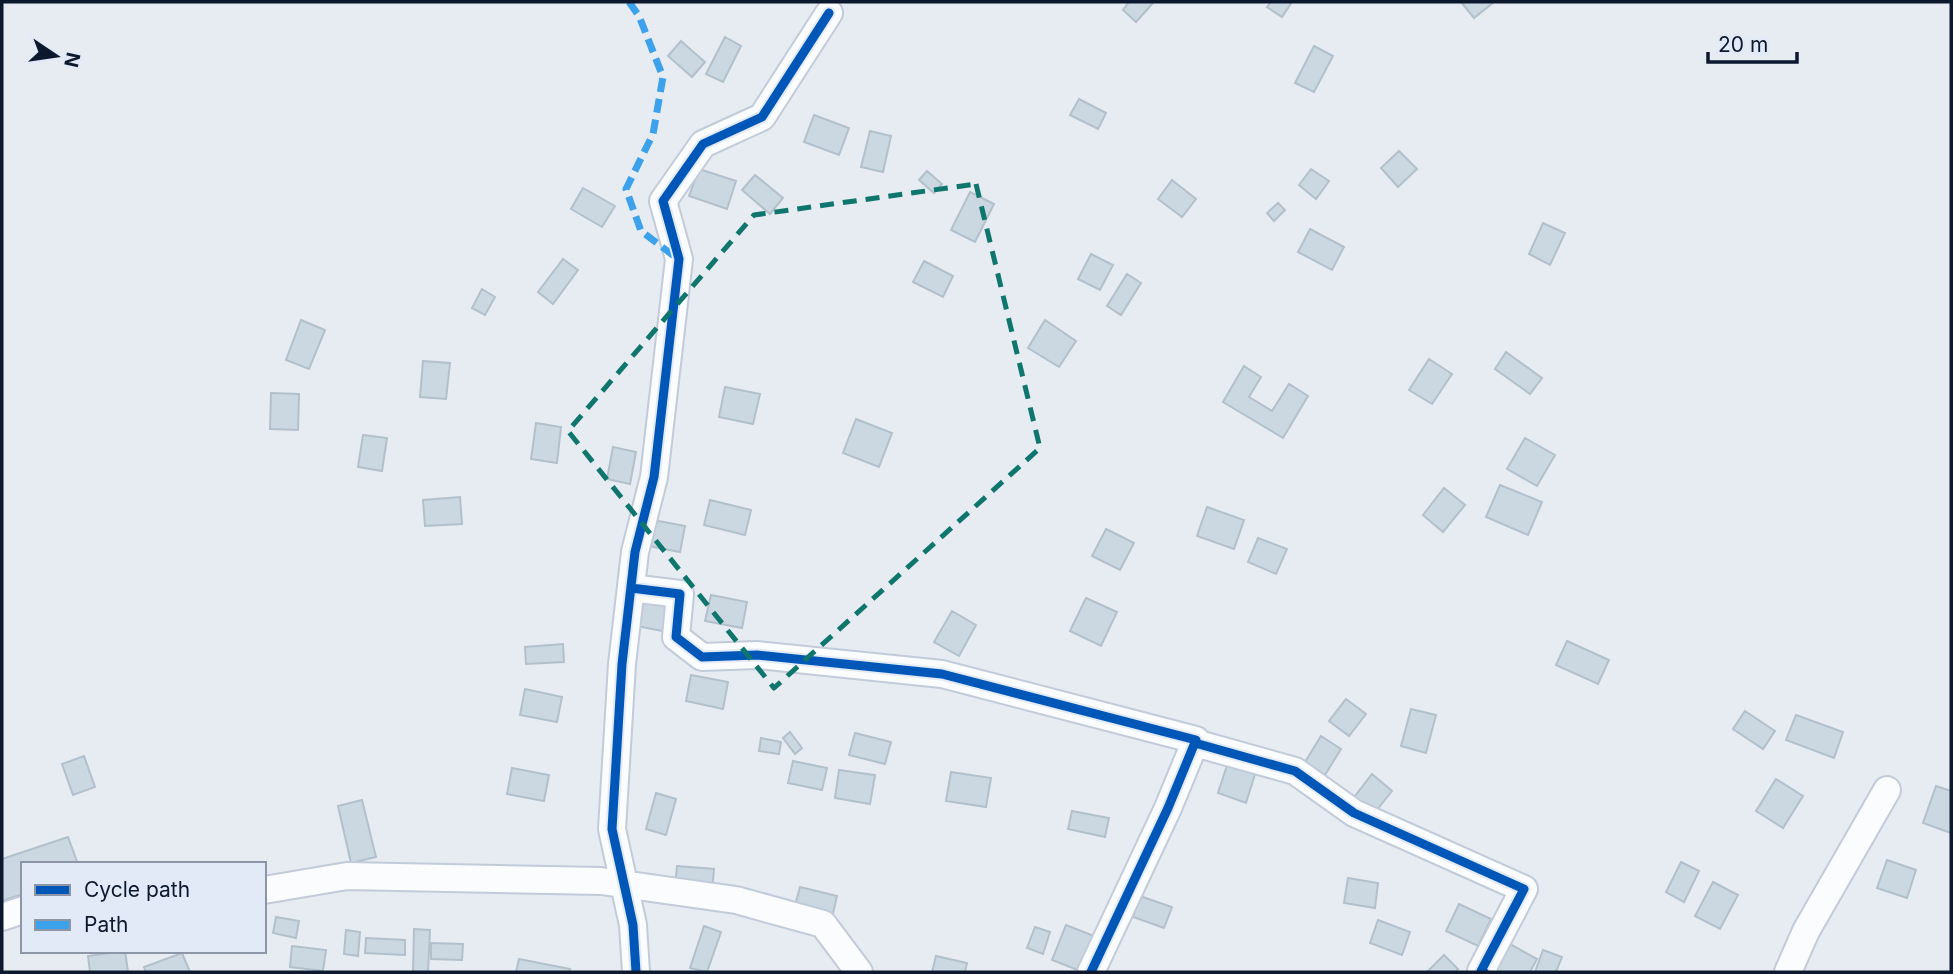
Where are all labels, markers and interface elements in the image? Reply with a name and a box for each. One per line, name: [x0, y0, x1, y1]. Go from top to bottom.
north arrow: [21, 21, 91, 91]
scale bar: [1708, 21, 1797, 65]
text: 20 m: [1718, 32, 1768, 57]
text: N: [59, 50, 85, 69]
legend: [21, 862, 266, 953]
text: Cycle path: [84, 877, 190, 902]
text: Path: [84, 912, 129, 937]

